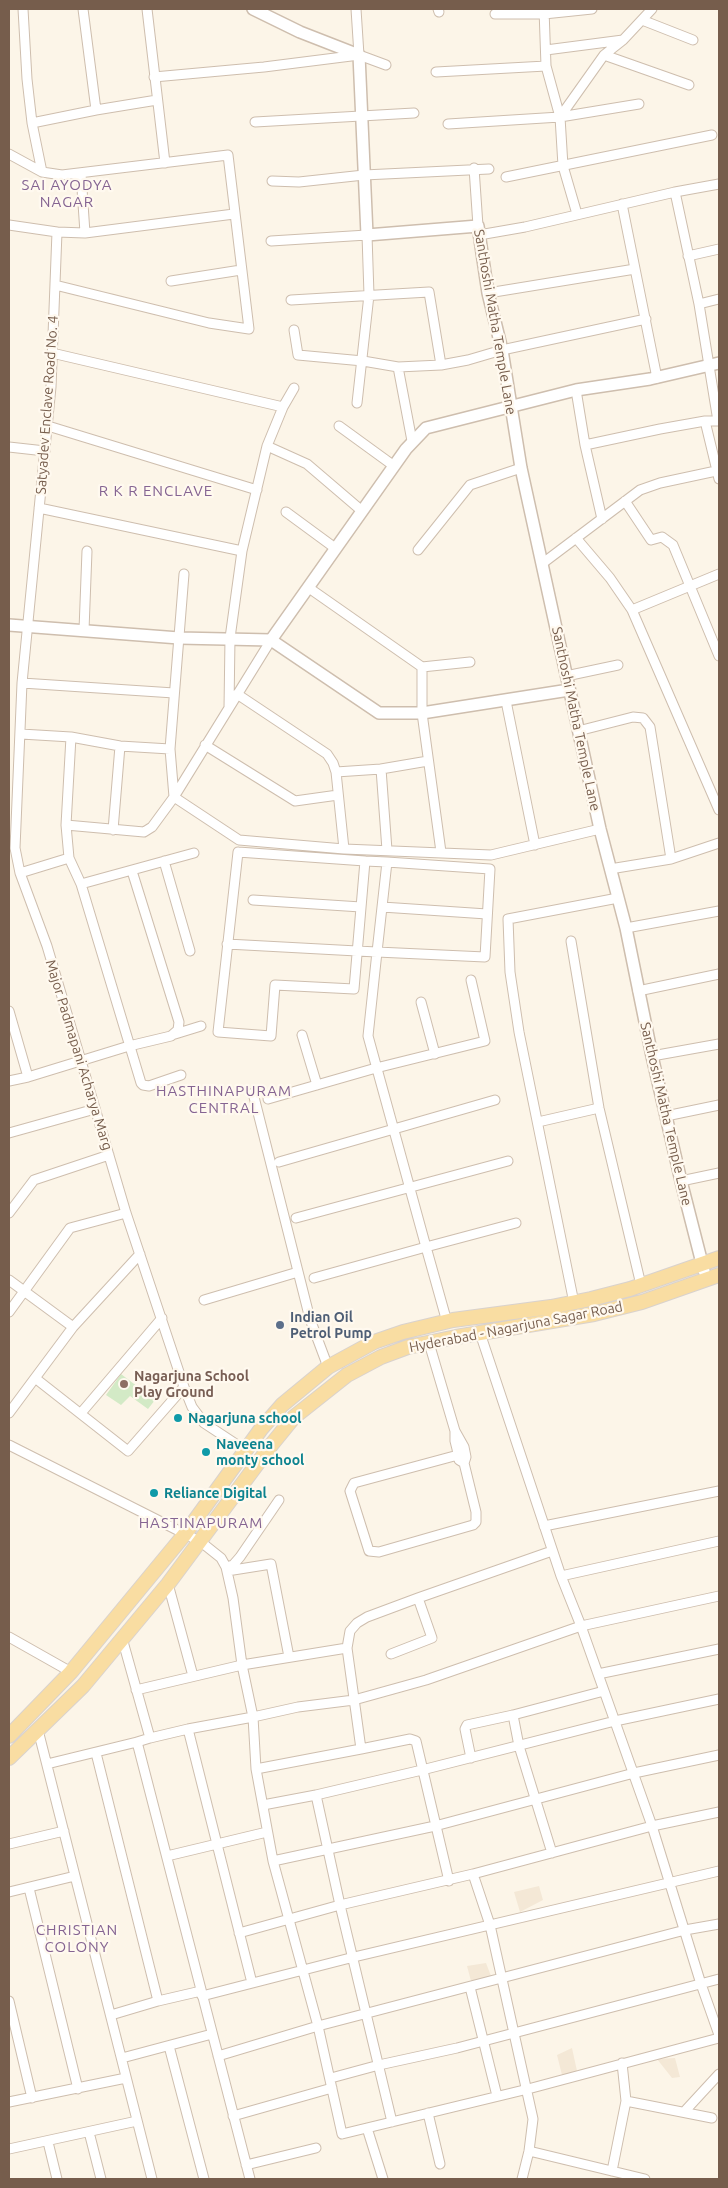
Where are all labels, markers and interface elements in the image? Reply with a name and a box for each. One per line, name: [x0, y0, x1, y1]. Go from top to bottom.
district label: SAI AYODYA NAGAR: [20, 176, 114, 211]
street label: Santhoshi Matha Temple Lane: [470, 228, 520, 416]
street label: Satyadev Enclave Road No. 4: [32, 315, 62, 495]
district label: R K R ENCLAVE: [97, 482, 215, 500]
street label: Santhoshi Matha Temple Lane: [548, 625, 604, 813]
street label: Major Padmapani Acharya Marg: [42, 958, 116, 1152]
street label: Santhoshi Matha Temple Lane: [637, 1021, 695, 1207]
district label: HASTHINAPURAM CENTRAL: [154, 1082, 294, 1117]
street label: Hyderabad - Nagarjuna Sagar Road: [408, 1298, 624, 1356]
place label: Indian Oil Petrol Pump: [290, 1309, 372, 1341]
marker: Indian Oil Petrol Pump: [274, 1319, 286, 1331]
place label: Nagarjuna School Play Ground: [134, 1368, 249, 1400]
marker: Nagarjuna School Play Ground: [118, 1378, 130, 1390]
place label: Nagarjuna school: [188, 1410, 302, 1426]
marker: Nagarjuna school: [172, 1412, 184, 1424]
place label: Naveena monty school: [216, 1436, 304, 1468]
marker: Naveena monty school: [200, 1446, 212, 1458]
place label: Reliance Digital: [164, 1485, 267, 1501]
marker: Reliance Digital: [148, 1487, 160, 1499]
district label: HASTINAPURAM: [137, 1514, 265, 1532]
district label: CHRISTIAN COLONY: [35, 1921, 119, 1956]

